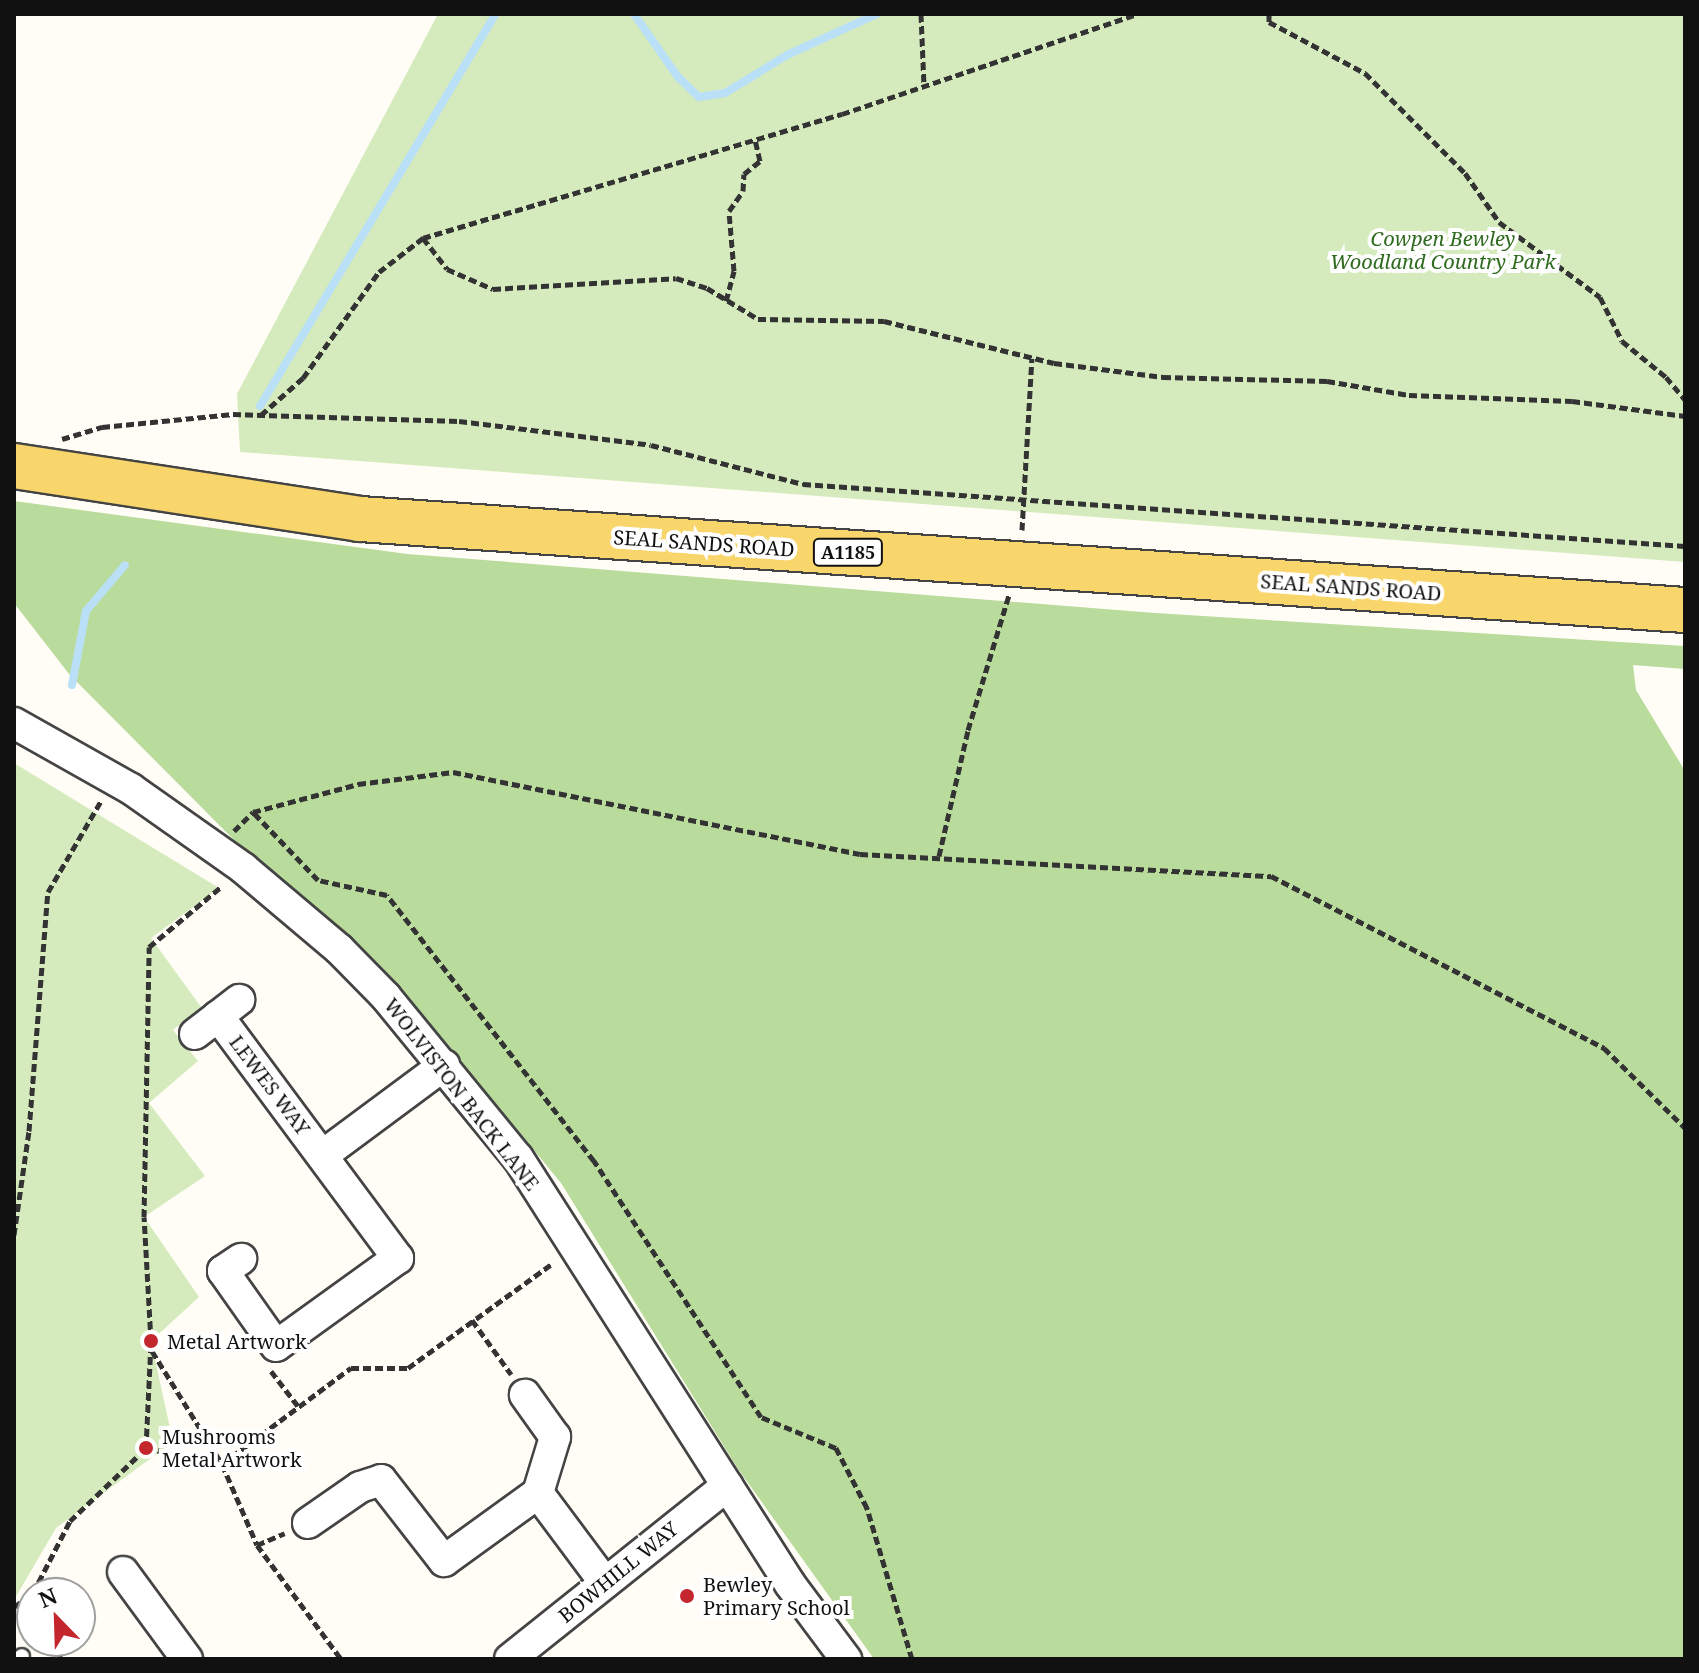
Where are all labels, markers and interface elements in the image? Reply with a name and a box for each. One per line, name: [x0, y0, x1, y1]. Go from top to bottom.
park label: Cowpen Bewley Woodland Country Park: [1330, 226, 1556, 273]
street label: SEAL SANDS ROAD: [613, 525, 795, 561]
road number: A1185: [812, 538, 884, 566]
street label: SEAL SANDS ROAD: [1260, 569, 1442, 605]
street label: WOLVISTON BACK LANE: [379, 993, 545, 1195]
street label: LEWES WAY: [225, 1030, 315, 1140]
place label: Metal Artwork: [167, 1329, 307, 1353]
marker: Metal Artwork: [142, 1332, 160, 1350]
place label: Mushrooms Metal Artwork: [162, 1424, 302, 1471]
marker: Mushrooms Metal Artwork: [137, 1439, 155, 1457]
street label: BOWHILL WAY: [554, 1517, 682, 1627]
place label: Bewley Primary School: [703, 1572, 850, 1619]
north arrow: [16, 1577, 96, 1657]
text: N: [34, 1580, 61, 1614]
marker: Bewley Primary School: [678, 1587, 696, 1605]

